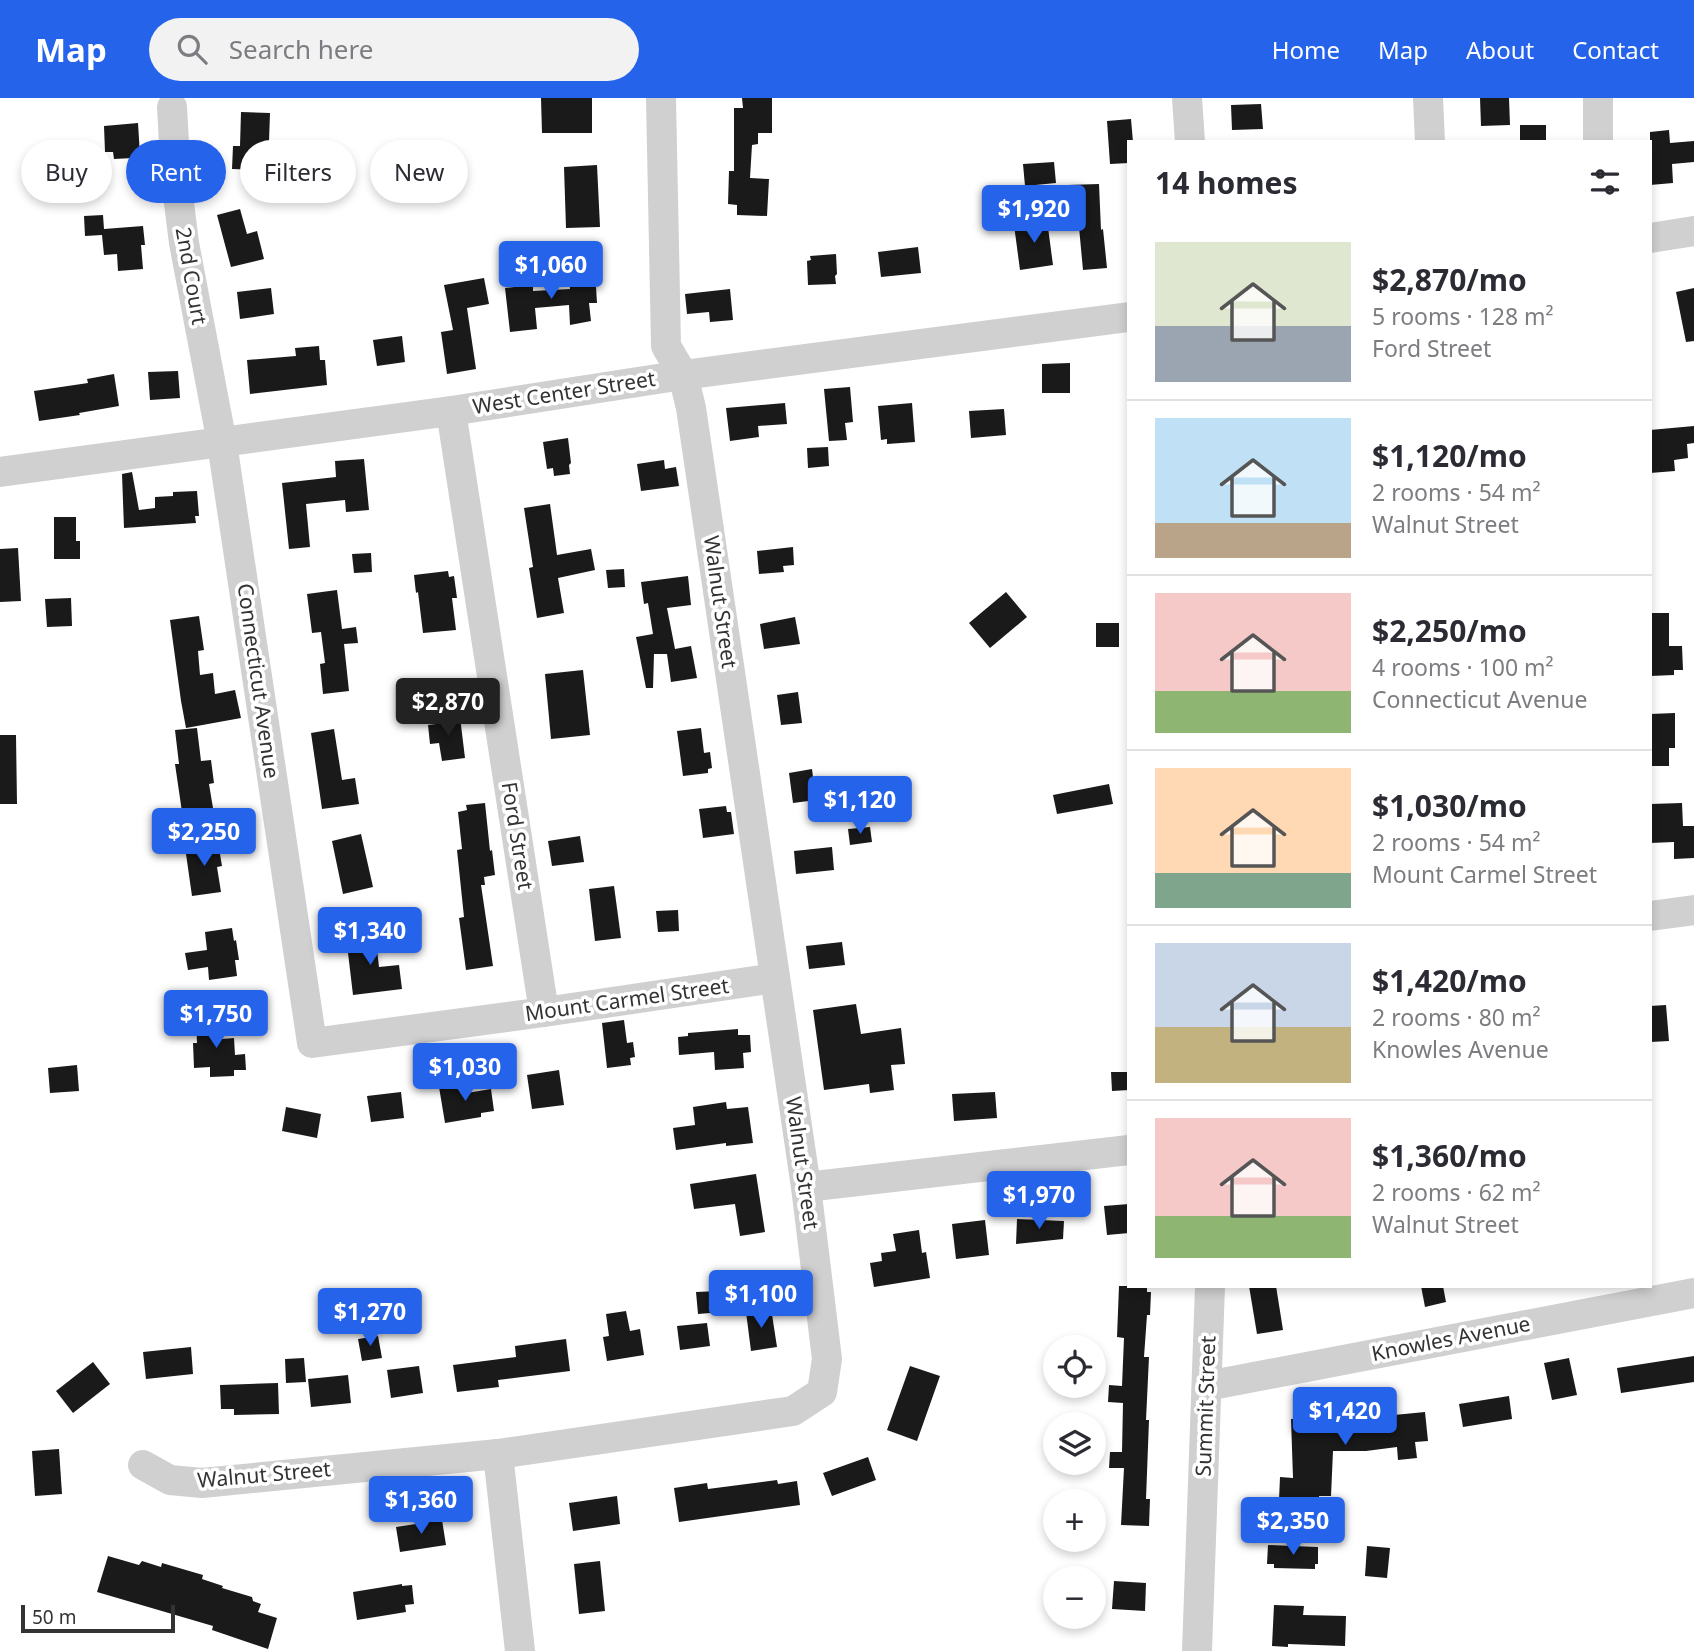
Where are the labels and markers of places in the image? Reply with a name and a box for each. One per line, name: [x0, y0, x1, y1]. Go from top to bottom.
pin: $1,920: [977, 186, 1091, 245]
pin: $1,060: [494, 242, 608, 301]
pin: $2,870: [391, 678, 505, 738]
pin: $1,120: [803, 776, 917, 836]
pin: $2,250: [147, 808, 261, 868]
pin: $1,340: [313, 908, 427, 967]
pin: $1,750: [159, 990, 273, 1050]
pin: $1,030: [408, 1044, 522, 1103]
pin: $1,970: [982, 1172, 1096, 1231]
pin: $1,100: [704, 1270, 818, 1330]
pin: $1,270: [313, 1288, 427, 1348]
pin: $1,420: [1288, 1388, 1402, 1447]
pin: $1,360: [364, 1476, 478, 1536]
pin: $2,350: [1236, 1498, 1350, 1557]

